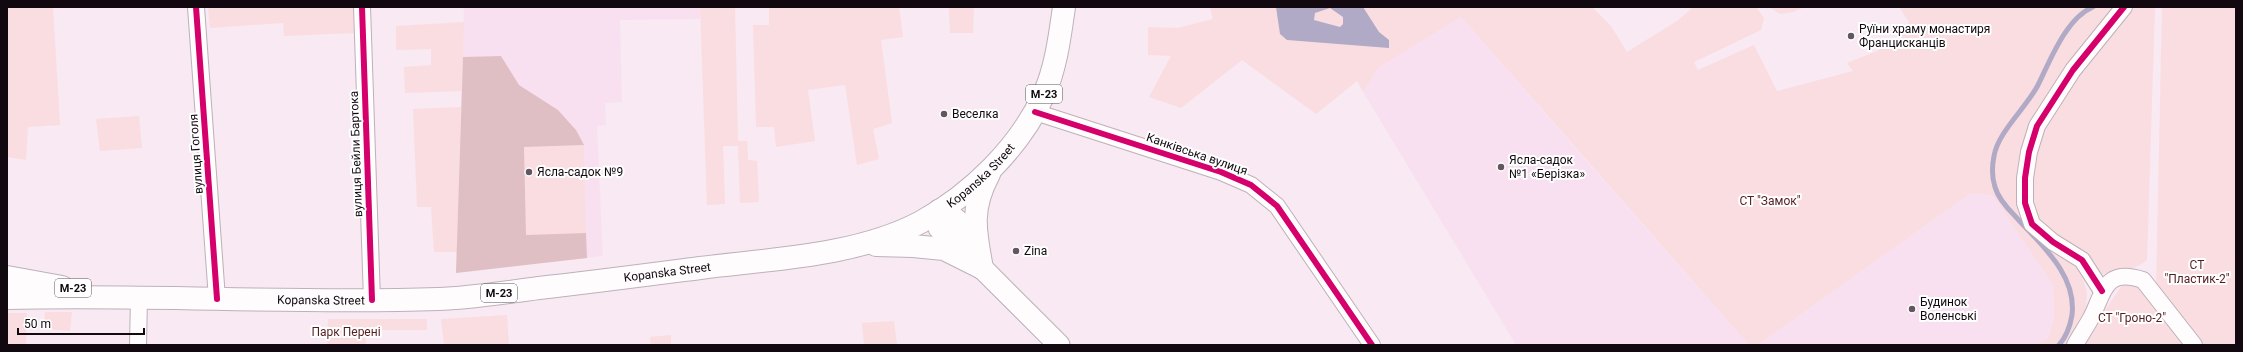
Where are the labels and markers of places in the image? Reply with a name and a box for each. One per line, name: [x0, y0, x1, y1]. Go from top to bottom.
place label: Руїни храму монастиря Францисканців: [1859, 22, 1990, 50]
marker: Руїни храму монастиря Францисканців: [1846, 31, 1856, 41]
place label: Веселка: [952, 107, 998, 121]
marker: Веселка: [939, 109, 949, 119]
place label: Ясла-садок №1 «Берізка»: [1509, 153, 1585, 181]
marker: Ясла-садок №1 «Берізка»: [1496, 162, 1506, 172]
place label: Ясла-садок №9: [537, 165, 623, 179]
marker: Ясла-садок №9: [524, 167, 534, 177]
place label: Zina: [1024, 244, 1047, 258]
marker: Zina: [1011, 246, 1021, 256]
place label: Будинок Воленські: [1920, 295, 1977, 323]
marker: Будинок Воленські: [1907, 304, 1917, 314]

